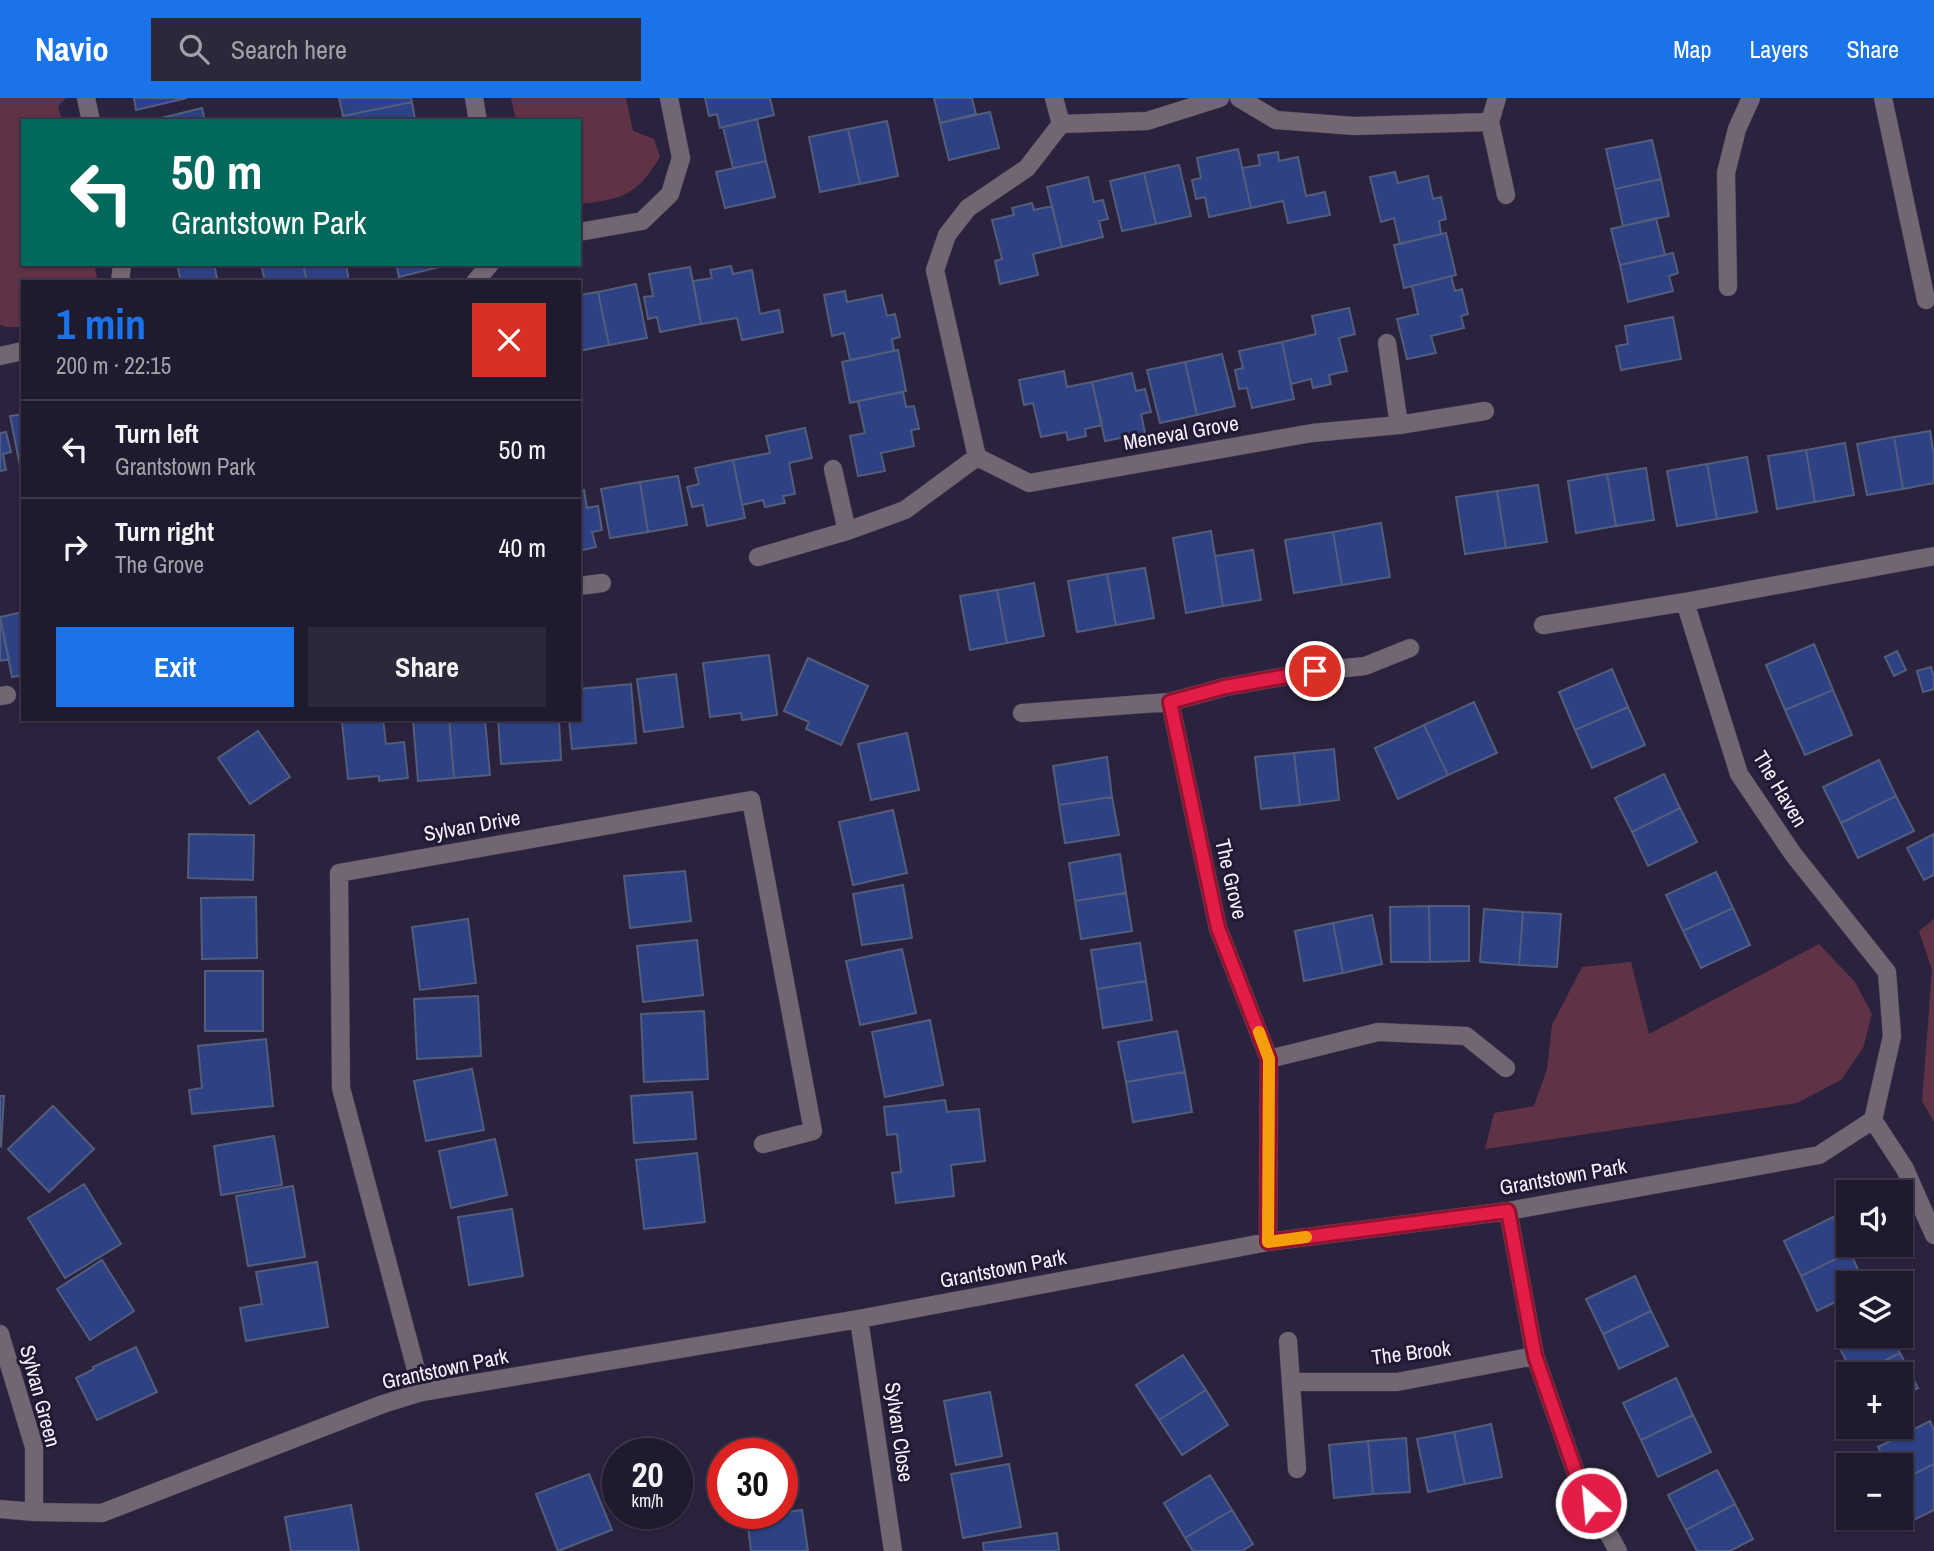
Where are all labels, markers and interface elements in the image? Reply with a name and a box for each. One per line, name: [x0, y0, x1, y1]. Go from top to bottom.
search box: [151, 18, 641, 81]
text: Navio: [35, 27, 109, 71]
icon: search: [175, 30, 213, 68]
text: Search here: [231, 32, 347, 67]
text: Map: [1673, 33, 1711, 65]
text: Layers: [1749, 33, 1808, 65]
text: Share: [1846, 33, 1899, 65]
text: 50 m: [171, 138, 263, 204]
icon: left: [56, 147, 147, 238]
text: Grantstown Park: [171, 201, 366, 244]
text: 1 min: [56, 296, 146, 352]
button: close: [472, 303, 546, 377]
text: 200 m · 22:15: [56, 350, 171, 381]
street label: Meneval Grove: [1121, 408, 1241, 457]
text: Turn left: [115, 416, 199, 451]
icon: left: [56, 430, 94, 468]
text: 50 m: [499, 432, 546, 467]
text: Grantstown Park: [115, 451, 255, 482]
text: Turn right: [115, 514, 214, 549]
icon: right: [56, 528, 94, 566]
text: 40 m: [499, 530, 546, 565]
text: The Grove: [115, 549, 204, 580]
button: Exit: [56, 627, 294, 707]
button: Share: [308, 627, 546, 707]
pin: [1285, 641, 1345, 701]
icon: arrive: [1296, 652, 1334, 690]
street label: The Haven: [1746, 745, 1815, 832]
street label: Sylvan Drive: [421, 803, 522, 848]
street label: The Grove: [1208, 836, 1255, 922]
street label: Grantstown Park: [1497, 1151, 1629, 1202]
map controls: [1836, 1180, 1913, 1530]
button: sound: [1836, 1180, 1913, 1257]
street label: Grantstown Park: [937, 1242, 1069, 1295]
button: layers: [1836, 1271, 1913, 1348]
street label: The Brook: [1370, 1333, 1453, 1372]
street label: Grantstown Park: [379, 1341, 511, 1396]
street label: Sylvan Green: [13, 1342, 68, 1450]
button: +: [1836, 1362, 1913, 1439]
street label: Sylvan Close: [878, 1380, 921, 1484]
speed limit sign: 30: [707, 1438, 798, 1529]
text: 20: [632, 1451, 663, 1498]
button: −: [1836, 1453, 1913, 1530]
position arrow: [1554, 1466, 1628, 1540]
text: km/h: [632, 1488, 664, 1513]

